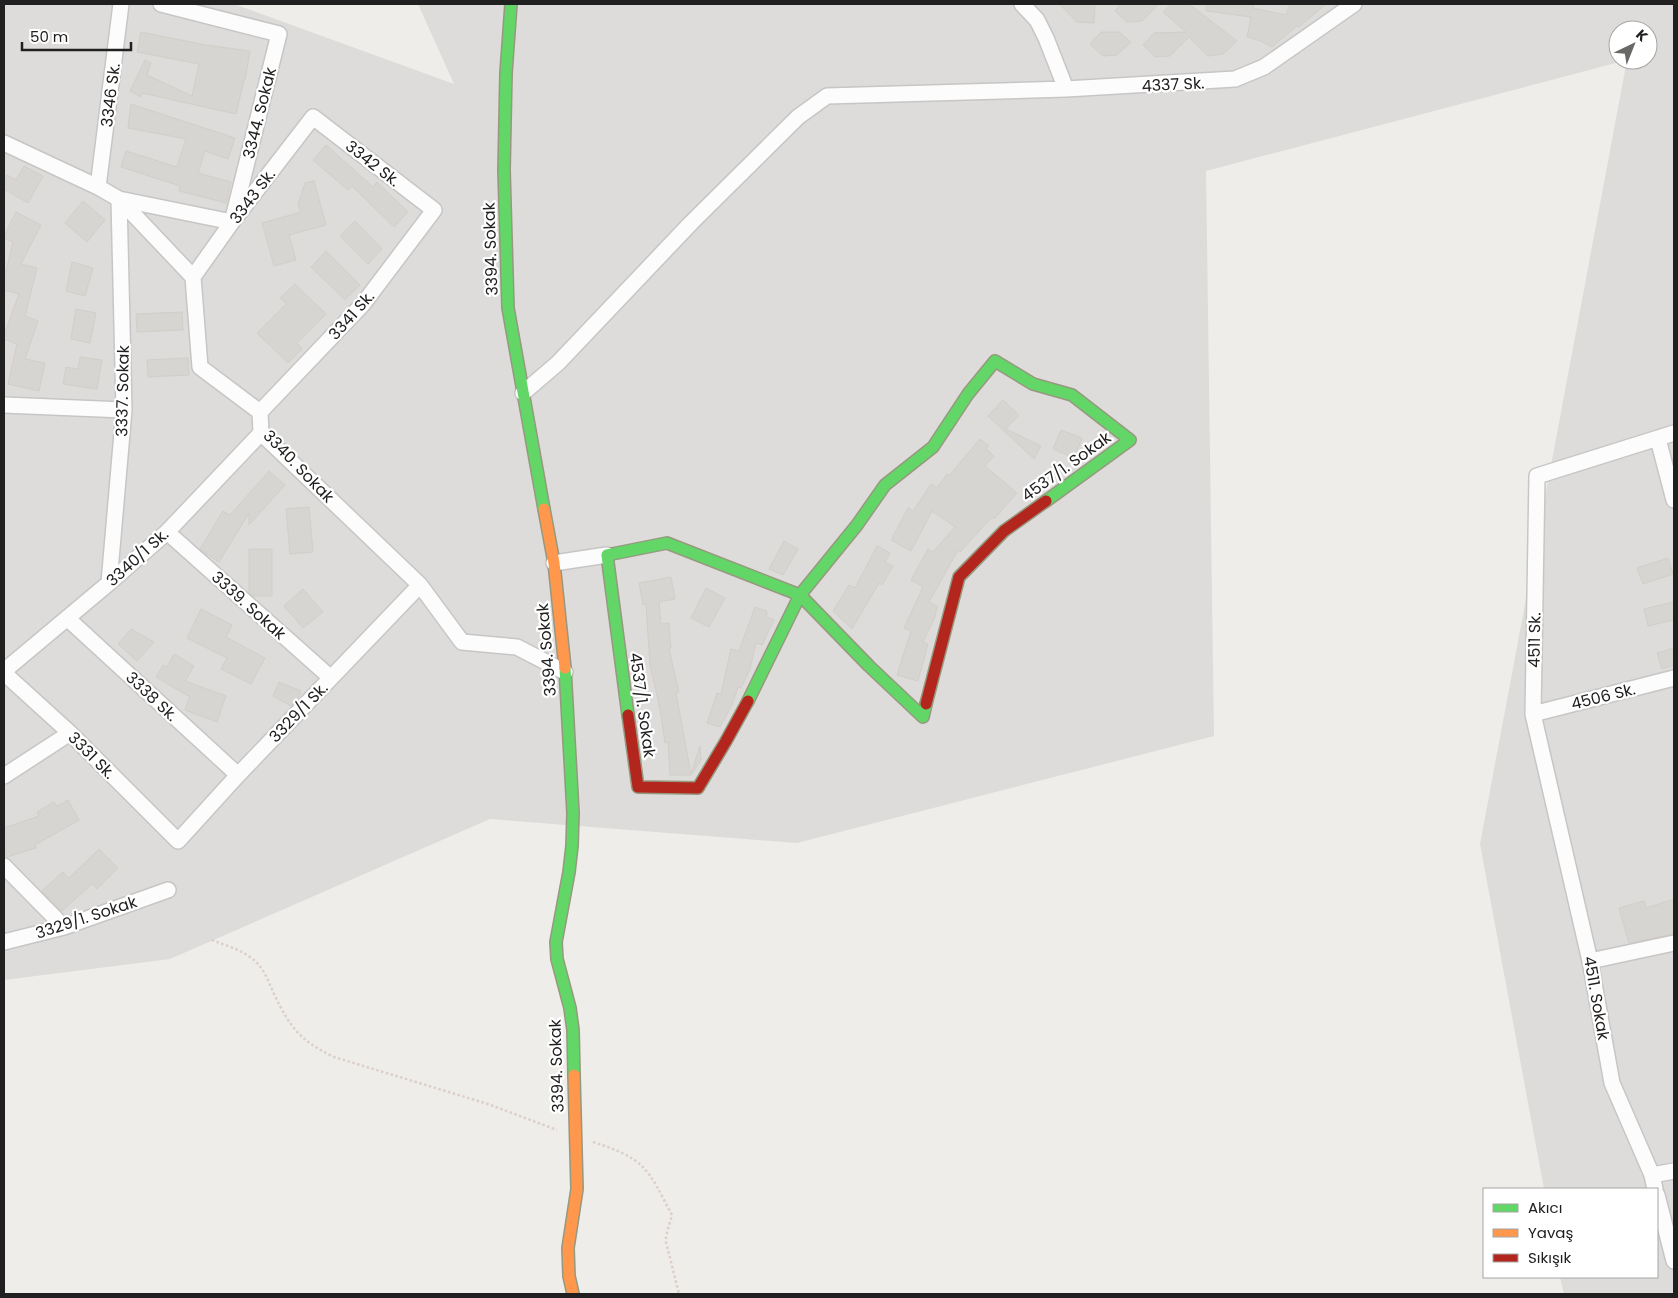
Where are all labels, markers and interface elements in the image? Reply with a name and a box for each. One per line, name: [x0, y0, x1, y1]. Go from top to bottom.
scale bar: [22, 20, 131, 52]
north arrow: [1608, 20, 1658, 70]
text: K: [1631, 25, 1652, 46]
text: 50 m: [30, 26, 68, 47]
street label: 3346 Sk.: [95, 62, 126, 128]
street label: 3344. Sokak: [237, 64, 282, 161]
street label: 4337 Sk.: [1141, 71, 1205, 98]
street label: 3342 Sk.: [341, 135, 405, 192]
street label: 3343 Sk.: [224, 164, 281, 229]
street label: 3394. Sokak: [477, 201, 504, 296]
street label: 3341 Sk.: [323, 286, 380, 345]
street label: 3337. Sokak: [110, 344, 135, 437]
street label: 3340. Sokak: [258, 425, 340, 509]
street label: 4537/1. Sokak: [1017, 426, 1116, 507]
street label: 3340/1 Sk.: [101, 523, 174, 592]
street label: 3339. Sokak: [206, 566, 291, 646]
street label: 3394. Sokak: [531, 602, 562, 698]
street label: 4511 Sk.: [1523, 612, 1546, 668]
street label: 4537/1. Sokak: [624, 651, 661, 760]
street label: 3338 Sk.: [121, 666, 183, 726]
street label: 3329/1 Sk.: [264, 677, 333, 748]
street label: 4506 Sk.: [1569, 677, 1638, 716]
street label: 3331 Sk.: [63, 726, 121, 784]
street label: 3329/1. Sokak: [32, 890, 141, 945]
street label: 4511. Sokak: [1578, 954, 1615, 1043]
street label: 3394. Sokak: [543, 1018, 570, 1113]
legend: [1483, 1188, 1658, 1278]
text: Akıcı: [1528, 1197, 1562, 1218]
text: Yavaş: [1528, 1222, 1573, 1243]
text: Sıkışık: [1528, 1247, 1571, 1268]

